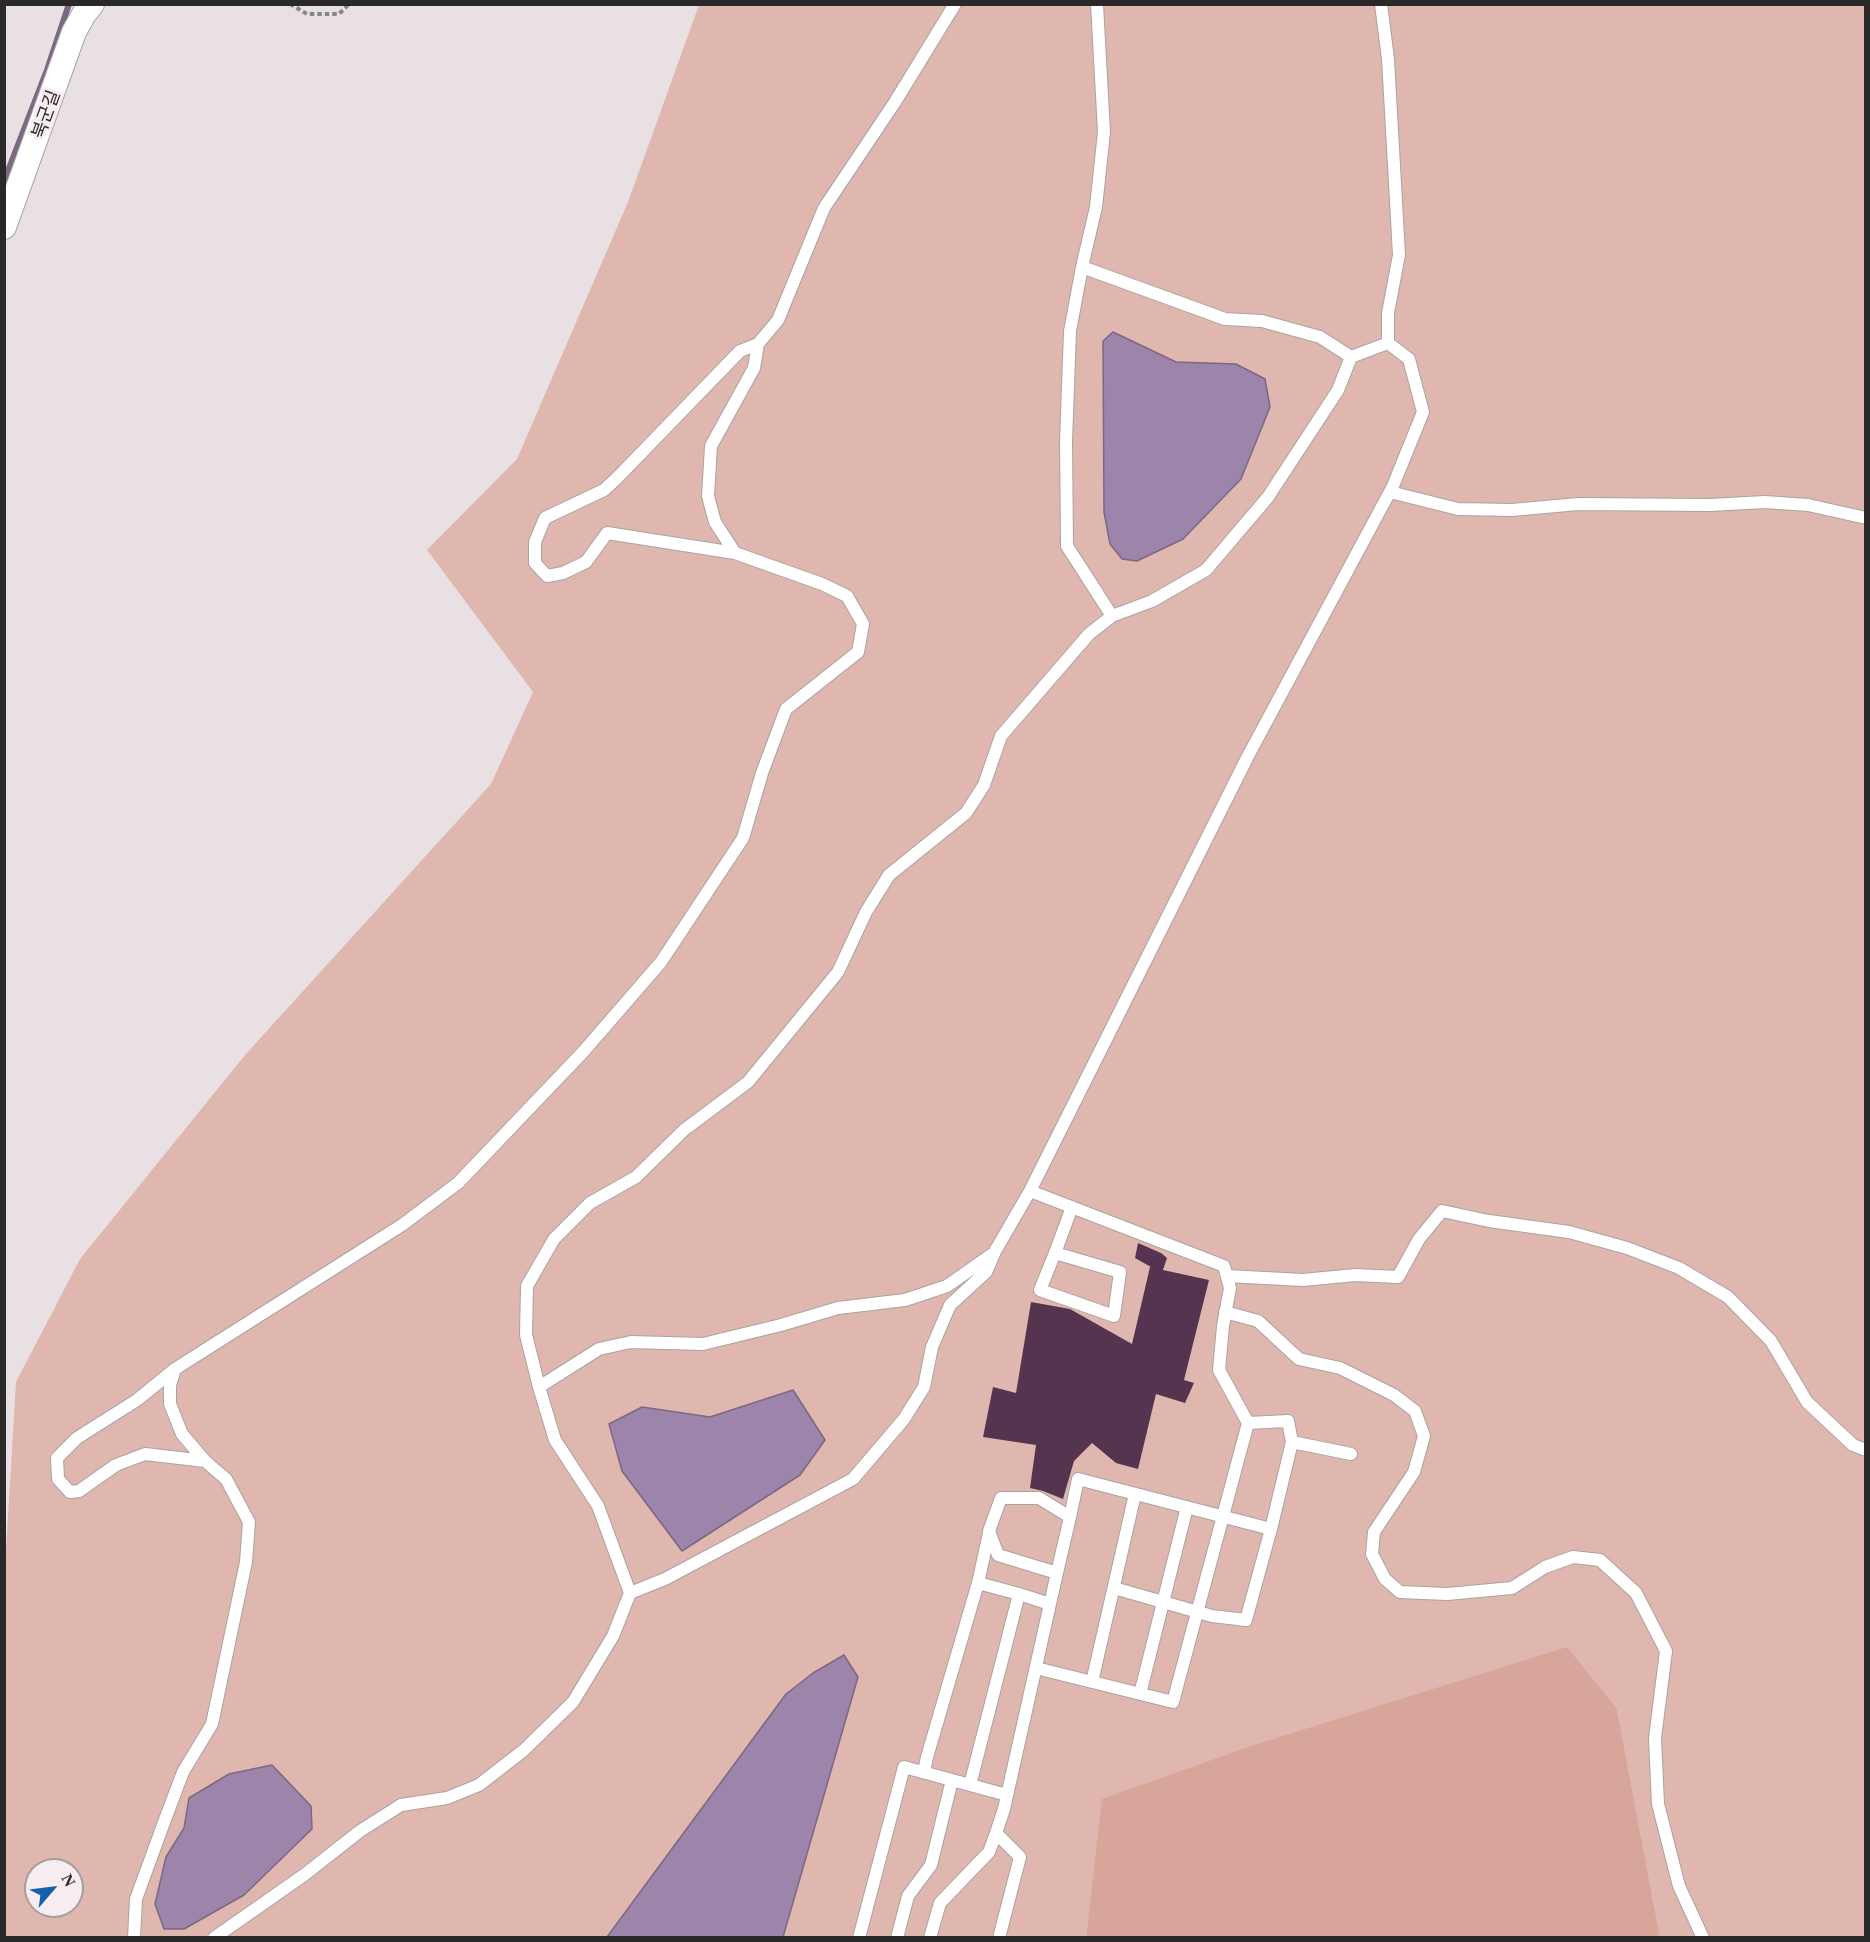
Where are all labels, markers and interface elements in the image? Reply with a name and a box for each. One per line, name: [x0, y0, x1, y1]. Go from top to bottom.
street label: 북군길: [26, 87, 64, 141]
north arrow: [24, 1858, 84, 1918]
text: N: [58, 1871, 79, 1889]

